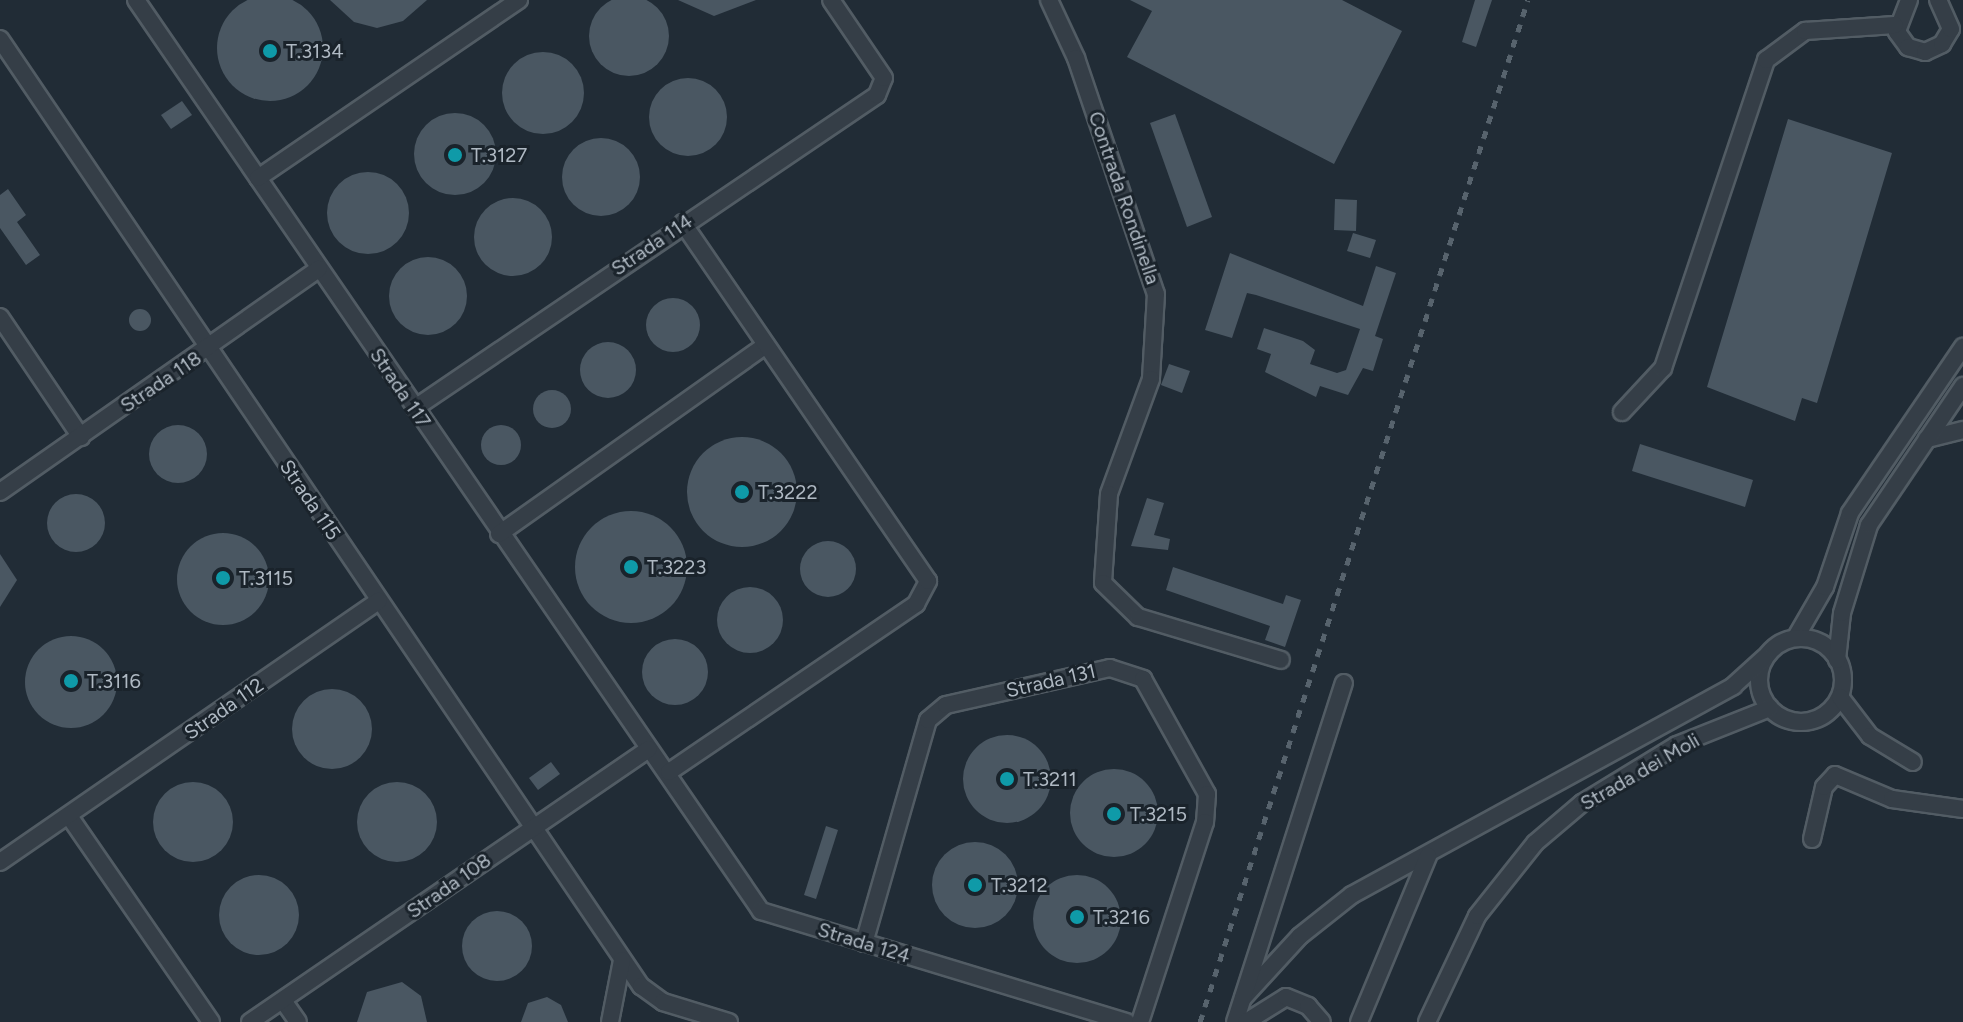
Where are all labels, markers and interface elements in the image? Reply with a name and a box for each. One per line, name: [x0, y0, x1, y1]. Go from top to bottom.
place label: T.3134: [286, 39, 344, 63]
marker: T.3134: [261, 42, 279, 60]
street label: Contrada Rondinella: [1083, 108, 1165, 288]
place label: T.3127: [471, 143, 527, 167]
marker: T.3127: [446, 146, 464, 164]
street label: Strada 114: [607, 209, 697, 281]
street label: Strada 117: [365, 344, 435, 432]
street label: Strada 118: [116, 346, 206, 418]
street label: Strada 115: [274, 455, 346, 545]
place label: T.3222: [758, 480, 818, 504]
marker: T.3222: [733, 483, 751, 501]
place label: T.3223: [647, 555, 706, 579]
marker: T.3223: [622, 558, 640, 576]
place label: T.3115: [239, 566, 293, 590]
marker: T.3115: [214, 569, 232, 587]
street label: Strada 131: [1004, 659, 1098, 703]
place label: T.3116: [87, 669, 141, 693]
marker: T.3116: [62, 672, 80, 690]
street label: Strada 112: [180, 673, 268, 745]
street label: Strada dei Moli: [1576, 728, 1704, 816]
place label: T.3211: [1023, 767, 1077, 791]
marker: T.3211: [998, 770, 1016, 788]
place label: T.3215: [1130, 802, 1187, 826]
marker: T.3215: [1105, 805, 1123, 823]
street label: Strada 108: [402, 848, 496, 924]
place label: T.3212: [991, 873, 1048, 897]
marker: T.3212: [966, 876, 984, 894]
place label: T.3216: [1093, 905, 1150, 929]
marker: T.3216: [1068, 908, 1086, 926]
street label: Strada 124: [815, 918, 913, 968]

